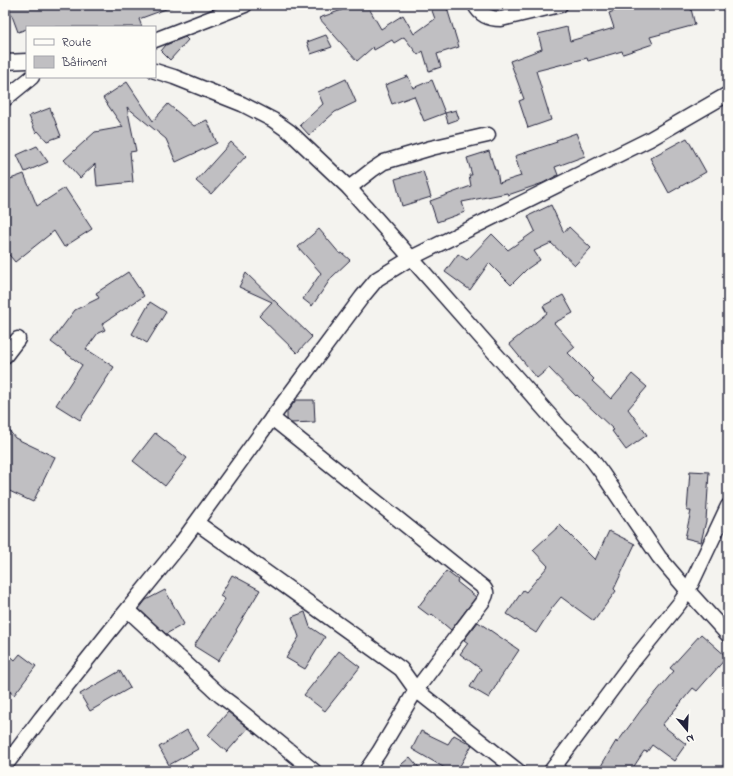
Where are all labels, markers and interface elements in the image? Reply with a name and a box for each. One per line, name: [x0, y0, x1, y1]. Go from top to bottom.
legend: [26, 26, 156, 78]
text: Route: [62, 34, 92, 52]
text: Bâtiment: [61, 54, 107, 72]
north arrow: [667, 710, 707, 750]
text: N: [684, 730, 696, 747]

